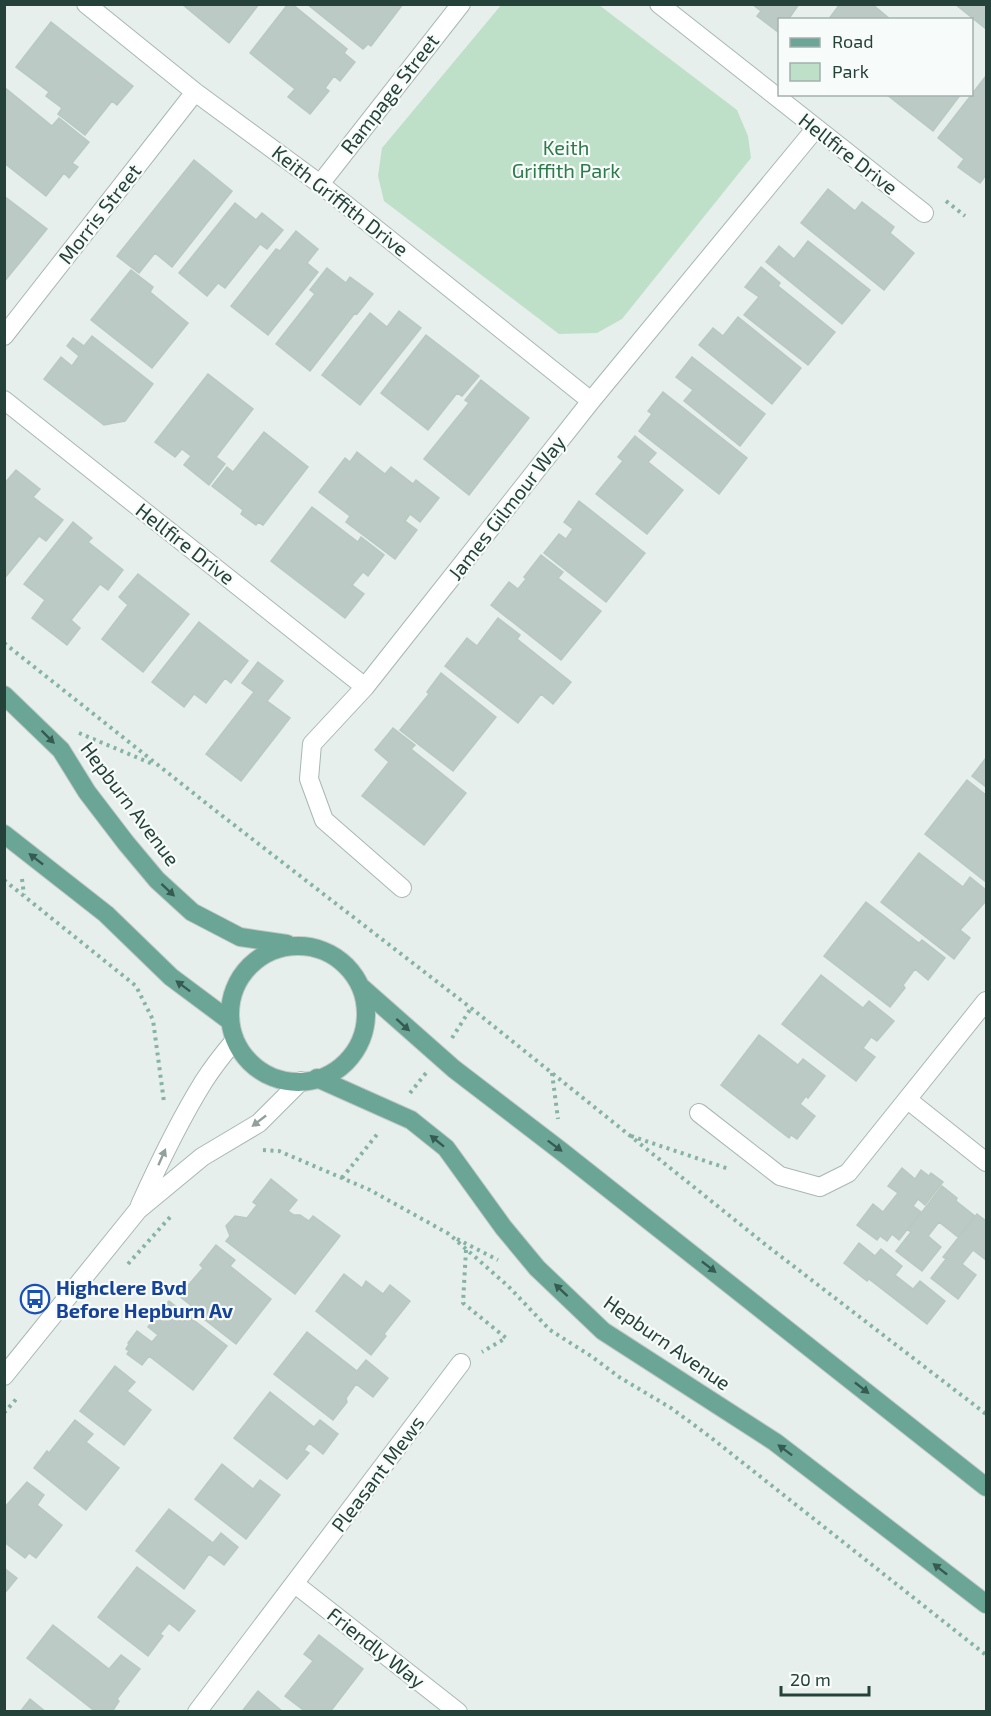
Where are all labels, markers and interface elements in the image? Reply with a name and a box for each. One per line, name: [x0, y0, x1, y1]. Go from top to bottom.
legend: [778, 18, 973, 96]
street label: Rampage Street: [335, 28, 444, 158]
text: Road: [832, 30, 873, 52]
text: Park: [832, 60, 869, 82]
street label: Hellfire Drive: [795, 107, 903, 199]
park label: Keith Griffith Park: [512, 135, 620, 182]
street label: Keith Griffith Drive: [268, 140, 414, 261]
street label: Morris Street: [53, 158, 146, 268]
street label: James Gilmour Way: [442, 430, 570, 584]
street label: Hellfire Drive: [132, 497, 240, 589]
one-way arrow: [40, 730, 54, 744]
street label: Hepburn Avenue: [76, 737, 185, 870]
one-way arrow: [28, 852, 44, 865]
one-way arrow: [160, 883, 175, 896]
one-way arrow: [176, 980, 192, 992]
one-way arrow: [395, 1018, 410, 1031]
one-way arrow: [251, 1115, 267, 1128]
one-way arrow: [429, 1135, 444, 1147]
one-way arrow: [548, 1140, 563, 1152]
one-way arrow: [157, 1147, 167, 1165]
one-way arrow: [701, 1261, 716, 1273]
place label: Highclere Bvd Before Hepburn Av: [56, 1275, 234, 1322]
bus stop icon: Highclere Bvd Before Hepburn Av: [19, 1283, 51, 1315]
one-way arrow: [554, 1284, 568, 1298]
street label: Hepburn Avenue: [600, 1290, 736, 1395]
one-way arrow: [854, 1382, 869, 1394]
street label: Pleasant Mews: [326, 1411, 429, 1536]
one-way arrow: [778, 1444, 794, 1456]
one-way arrow: [932, 1562, 948, 1575]
street label: Friendly Way: [323, 1602, 431, 1693]
scale bar: [781, 1659, 870, 1697]
text: 20 m: [790, 1668, 831, 1690]

